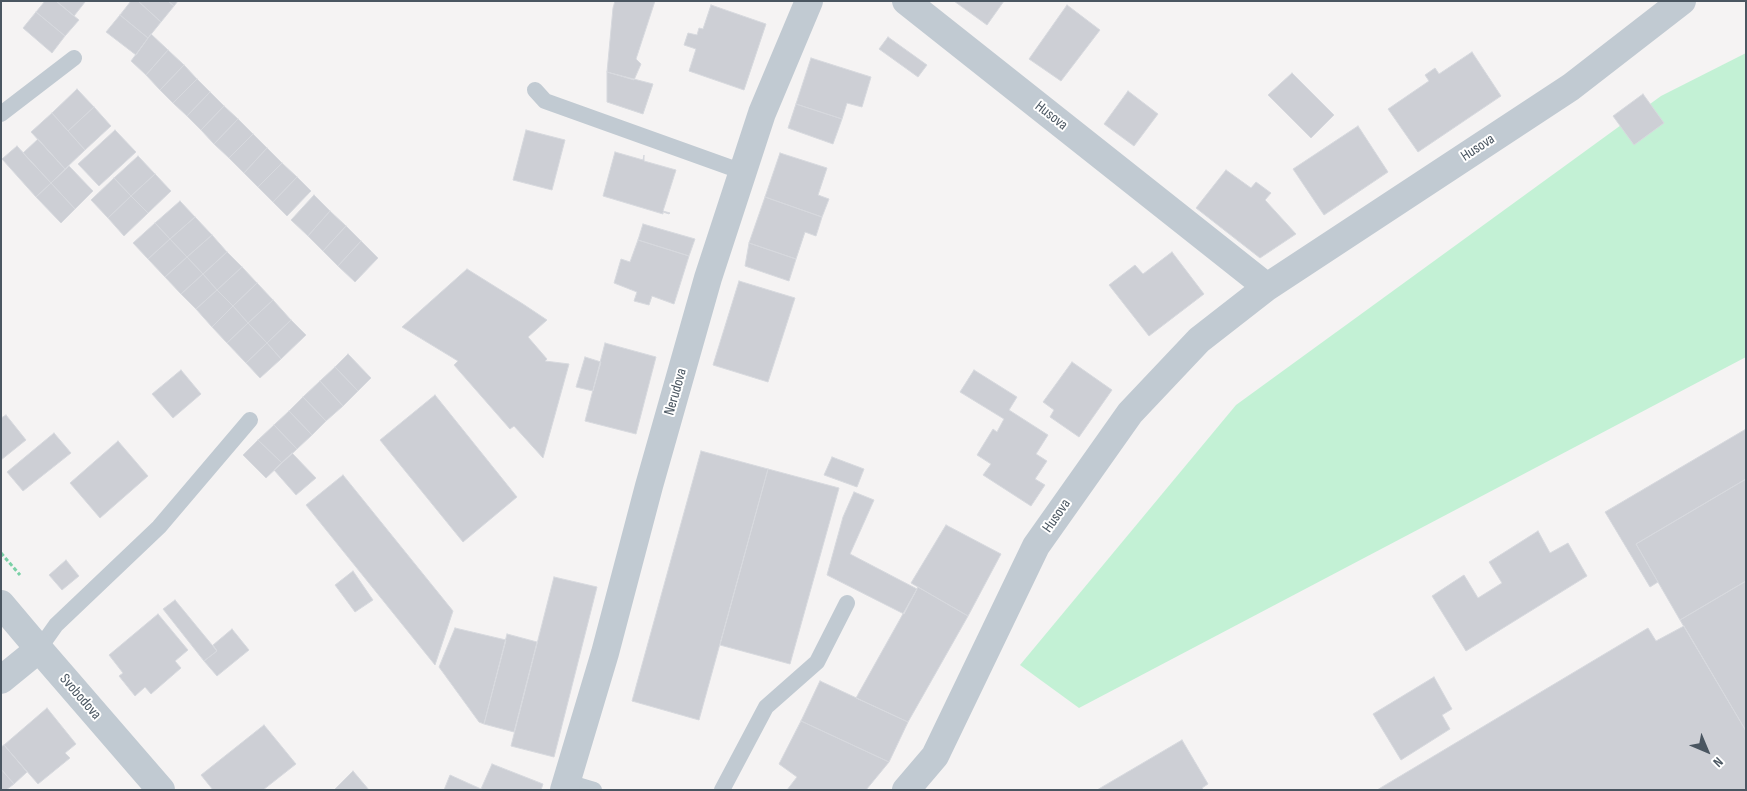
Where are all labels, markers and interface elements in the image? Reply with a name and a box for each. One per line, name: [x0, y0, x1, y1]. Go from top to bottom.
street label: Husova: [1031, 98, 1071, 134]
street label: Husova: [1458, 130, 1498, 166]
street label: Nerudova: [661, 366, 691, 418]
street label: Husova: [1039, 496, 1075, 536]
street label: Svobodova: [55, 671, 105, 723]
north arrow: [1682, 726, 1732, 776]
text: N: [1709, 753, 1727, 771]

